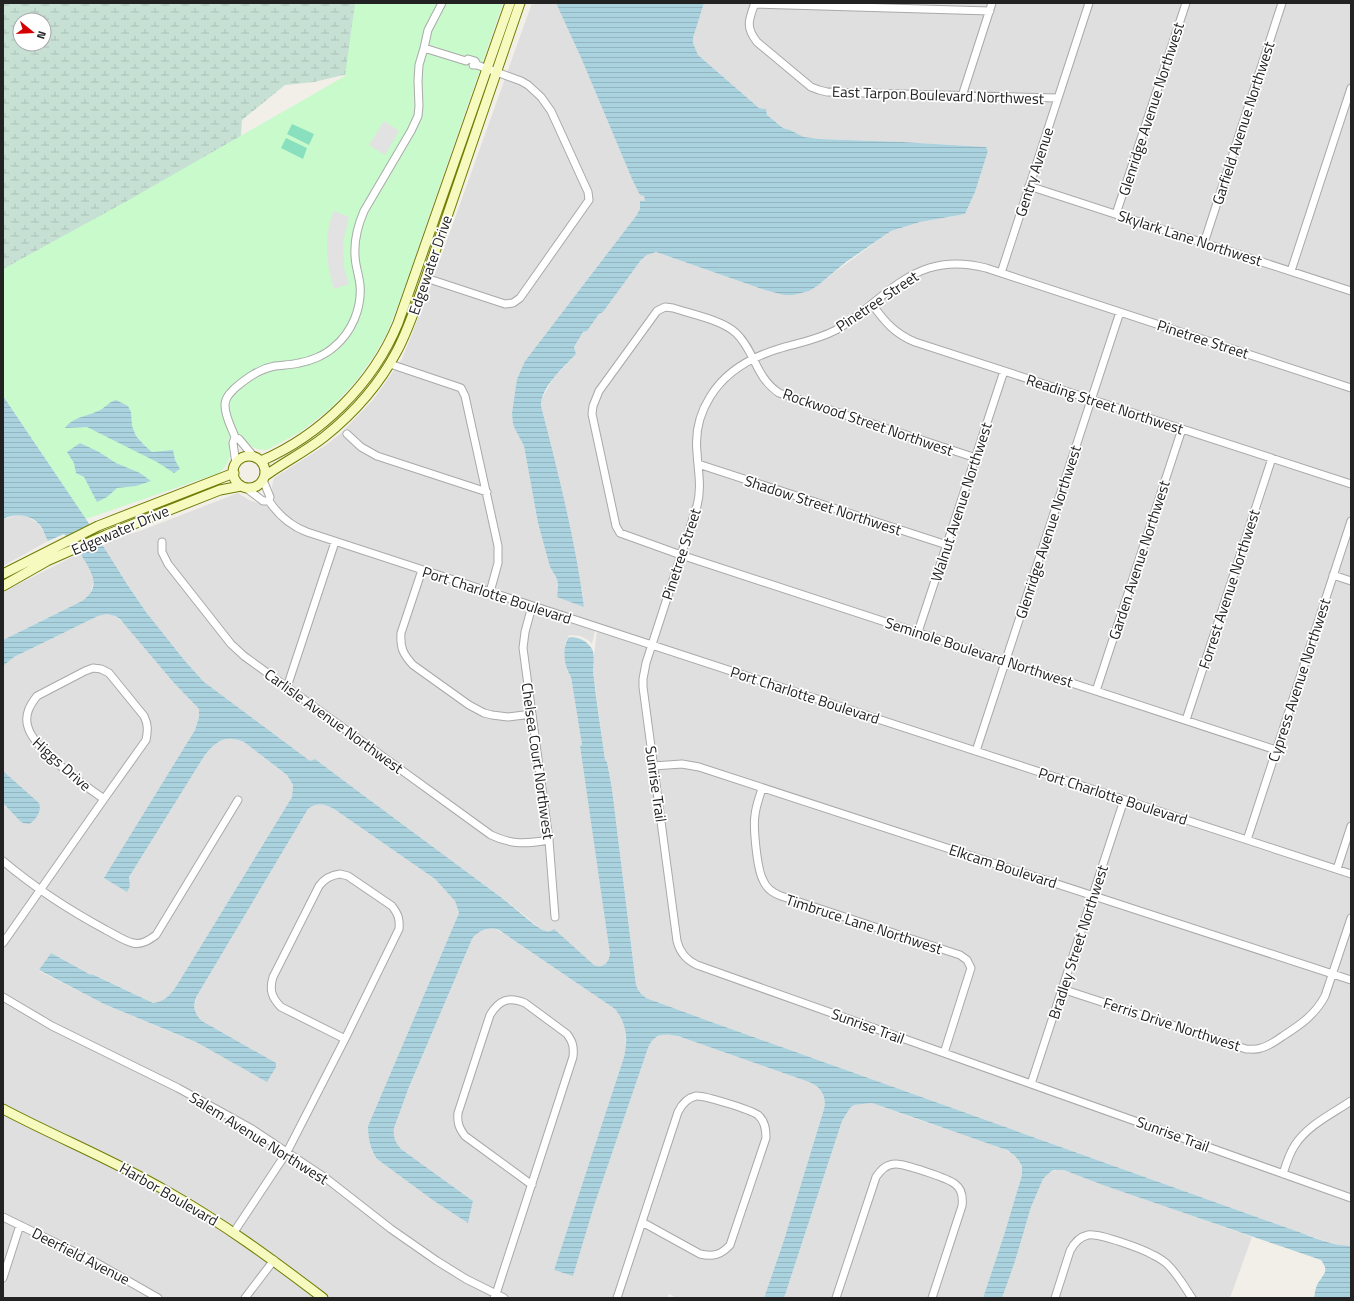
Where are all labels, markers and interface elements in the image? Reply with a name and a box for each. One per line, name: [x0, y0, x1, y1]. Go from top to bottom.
north arrow: [12, 12, 52, 52]
street label: Glenridge Avenue Northwest: [1112, 19, 1190, 199]
text: N: [33, 29, 50, 41]
street label: Garfield Avenue Northwest: [1206, 38, 1280, 208]
street label: East Tarpon Boulevard Northwest: [832, 80, 1045, 110]
street label: Gentry Avenue: [1009, 124, 1059, 220]
street label: Skylark Lane Northwest: [1115, 204, 1266, 272]
street label: Edgewater Drive: [402, 212, 458, 318]
street label: Pinetree Street: [831, 264, 923, 337]
street label: Pinetree Street: [1154, 313, 1253, 365]
street label: Reading Street Northwest: [1023, 368, 1187, 441]
street label: Rockwood Street Northwest: [780, 382, 957, 462]
street label: Walnut Avenue Northwest: [924, 419, 998, 585]
street label: Glenridge Avenue Northwest: [1009, 442, 1087, 622]
street label: Shadow Street Northwest: [742, 469, 905, 541]
street label: Garden Avenue Northwest: [1102, 477, 1176, 643]
street label: Edgewater Drive: [67, 499, 173, 561]
street label: Pinetree Street: [655, 504, 707, 603]
street label: Forrest Avenue Northwest: [1192, 505, 1266, 672]
street label: Port Charlotte Boulevard: [419, 560, 575, 630]
street label: Cypress Avenue Northwest: [1262, 595, 1337, 765]
street label: Seminole Boulevard Northwest: [882, 611, 1077, 693]
street label: Port Charlotte Boulevard: [727, 660, 883, 730]
street label: Carlisle Avenue Northwest: [260, 663, 409, 780]
street label: Chelsea Court Northwest: [516, 681, 560, 841]
street label: Higgs Drive: [28, 731, 96, 797]
street label: Sunrise Trail: [639, 745, 673, 823]
street label: Port Charlotte Boulevard: [1035, 761, 1191, 831]
street label: Elkcam Boulevard: [946, 838, 1060, 894]
street label: Bradley Street Northwest: [1042, 861, 1114, 1022]
street label: Timbruce Lane Northwest: [783, 888, 946, 960]
street label: Ferris Drive Northwest: [1101, 991, 1244, 1057]
street label: Sunrise Trail: [828, 1002, 908, 1050]
street label: Salem Avenue Northwest: [185, 1086, 334, 1191]
street label: Sunrise Trail: [1133, 1110, 1213, 1158]
street label: Harbor Boulevard: [115, 1156, 223, 1232]
street label: Deerfield Avenue: [28, 1221, 134, 1291]

